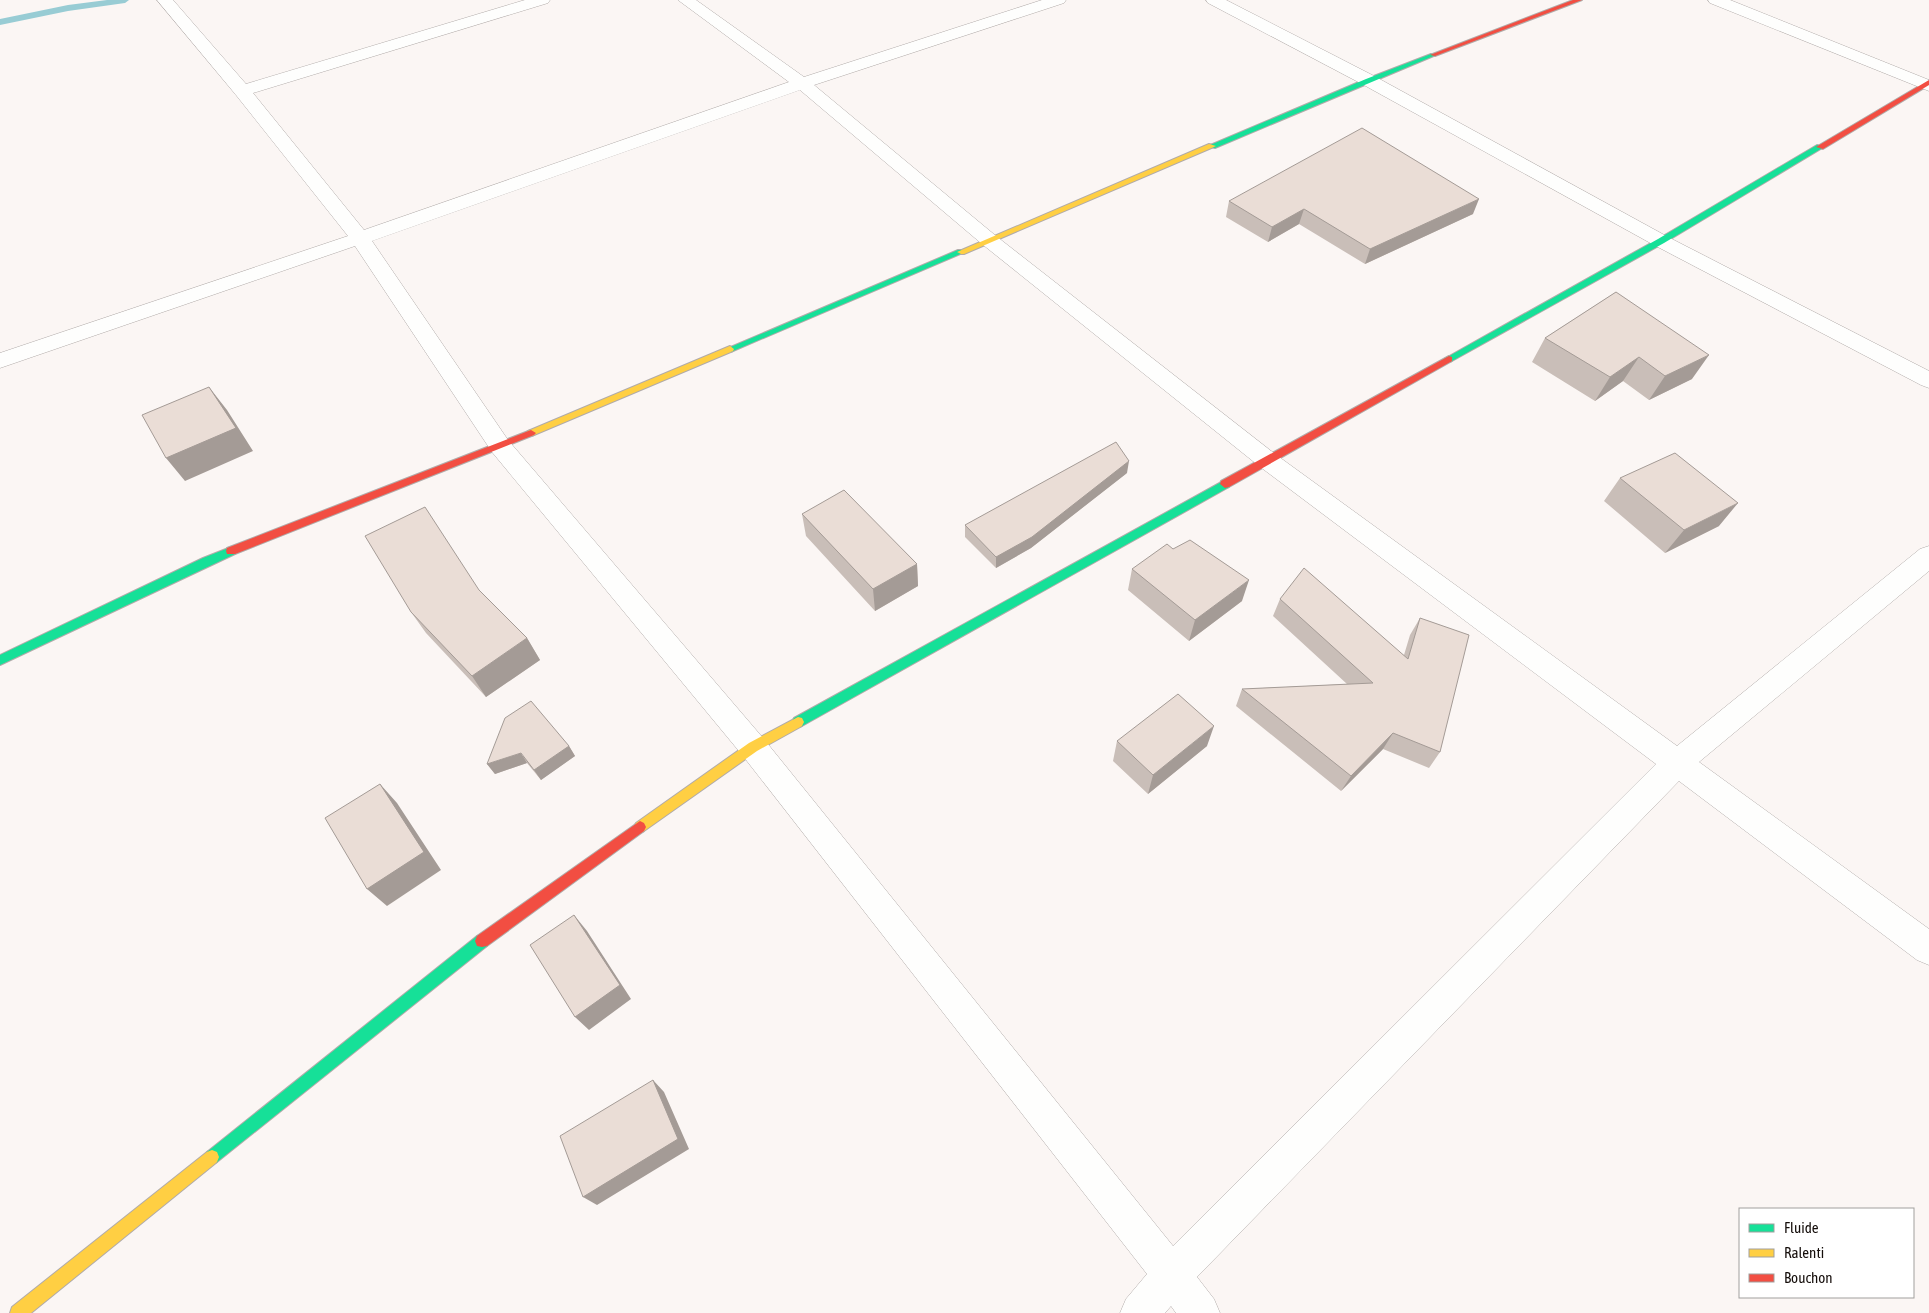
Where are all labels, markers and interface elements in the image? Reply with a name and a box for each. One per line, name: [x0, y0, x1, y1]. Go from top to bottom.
legend: [1739, 1208, 1914, 1298]
text: Fluide: [1784, 1219, 1819, 1236]
text: Ralenti: [1784, 1244, 1824, 1261]
text: Bouchon: [1784, 1269, 1833, 1286]

